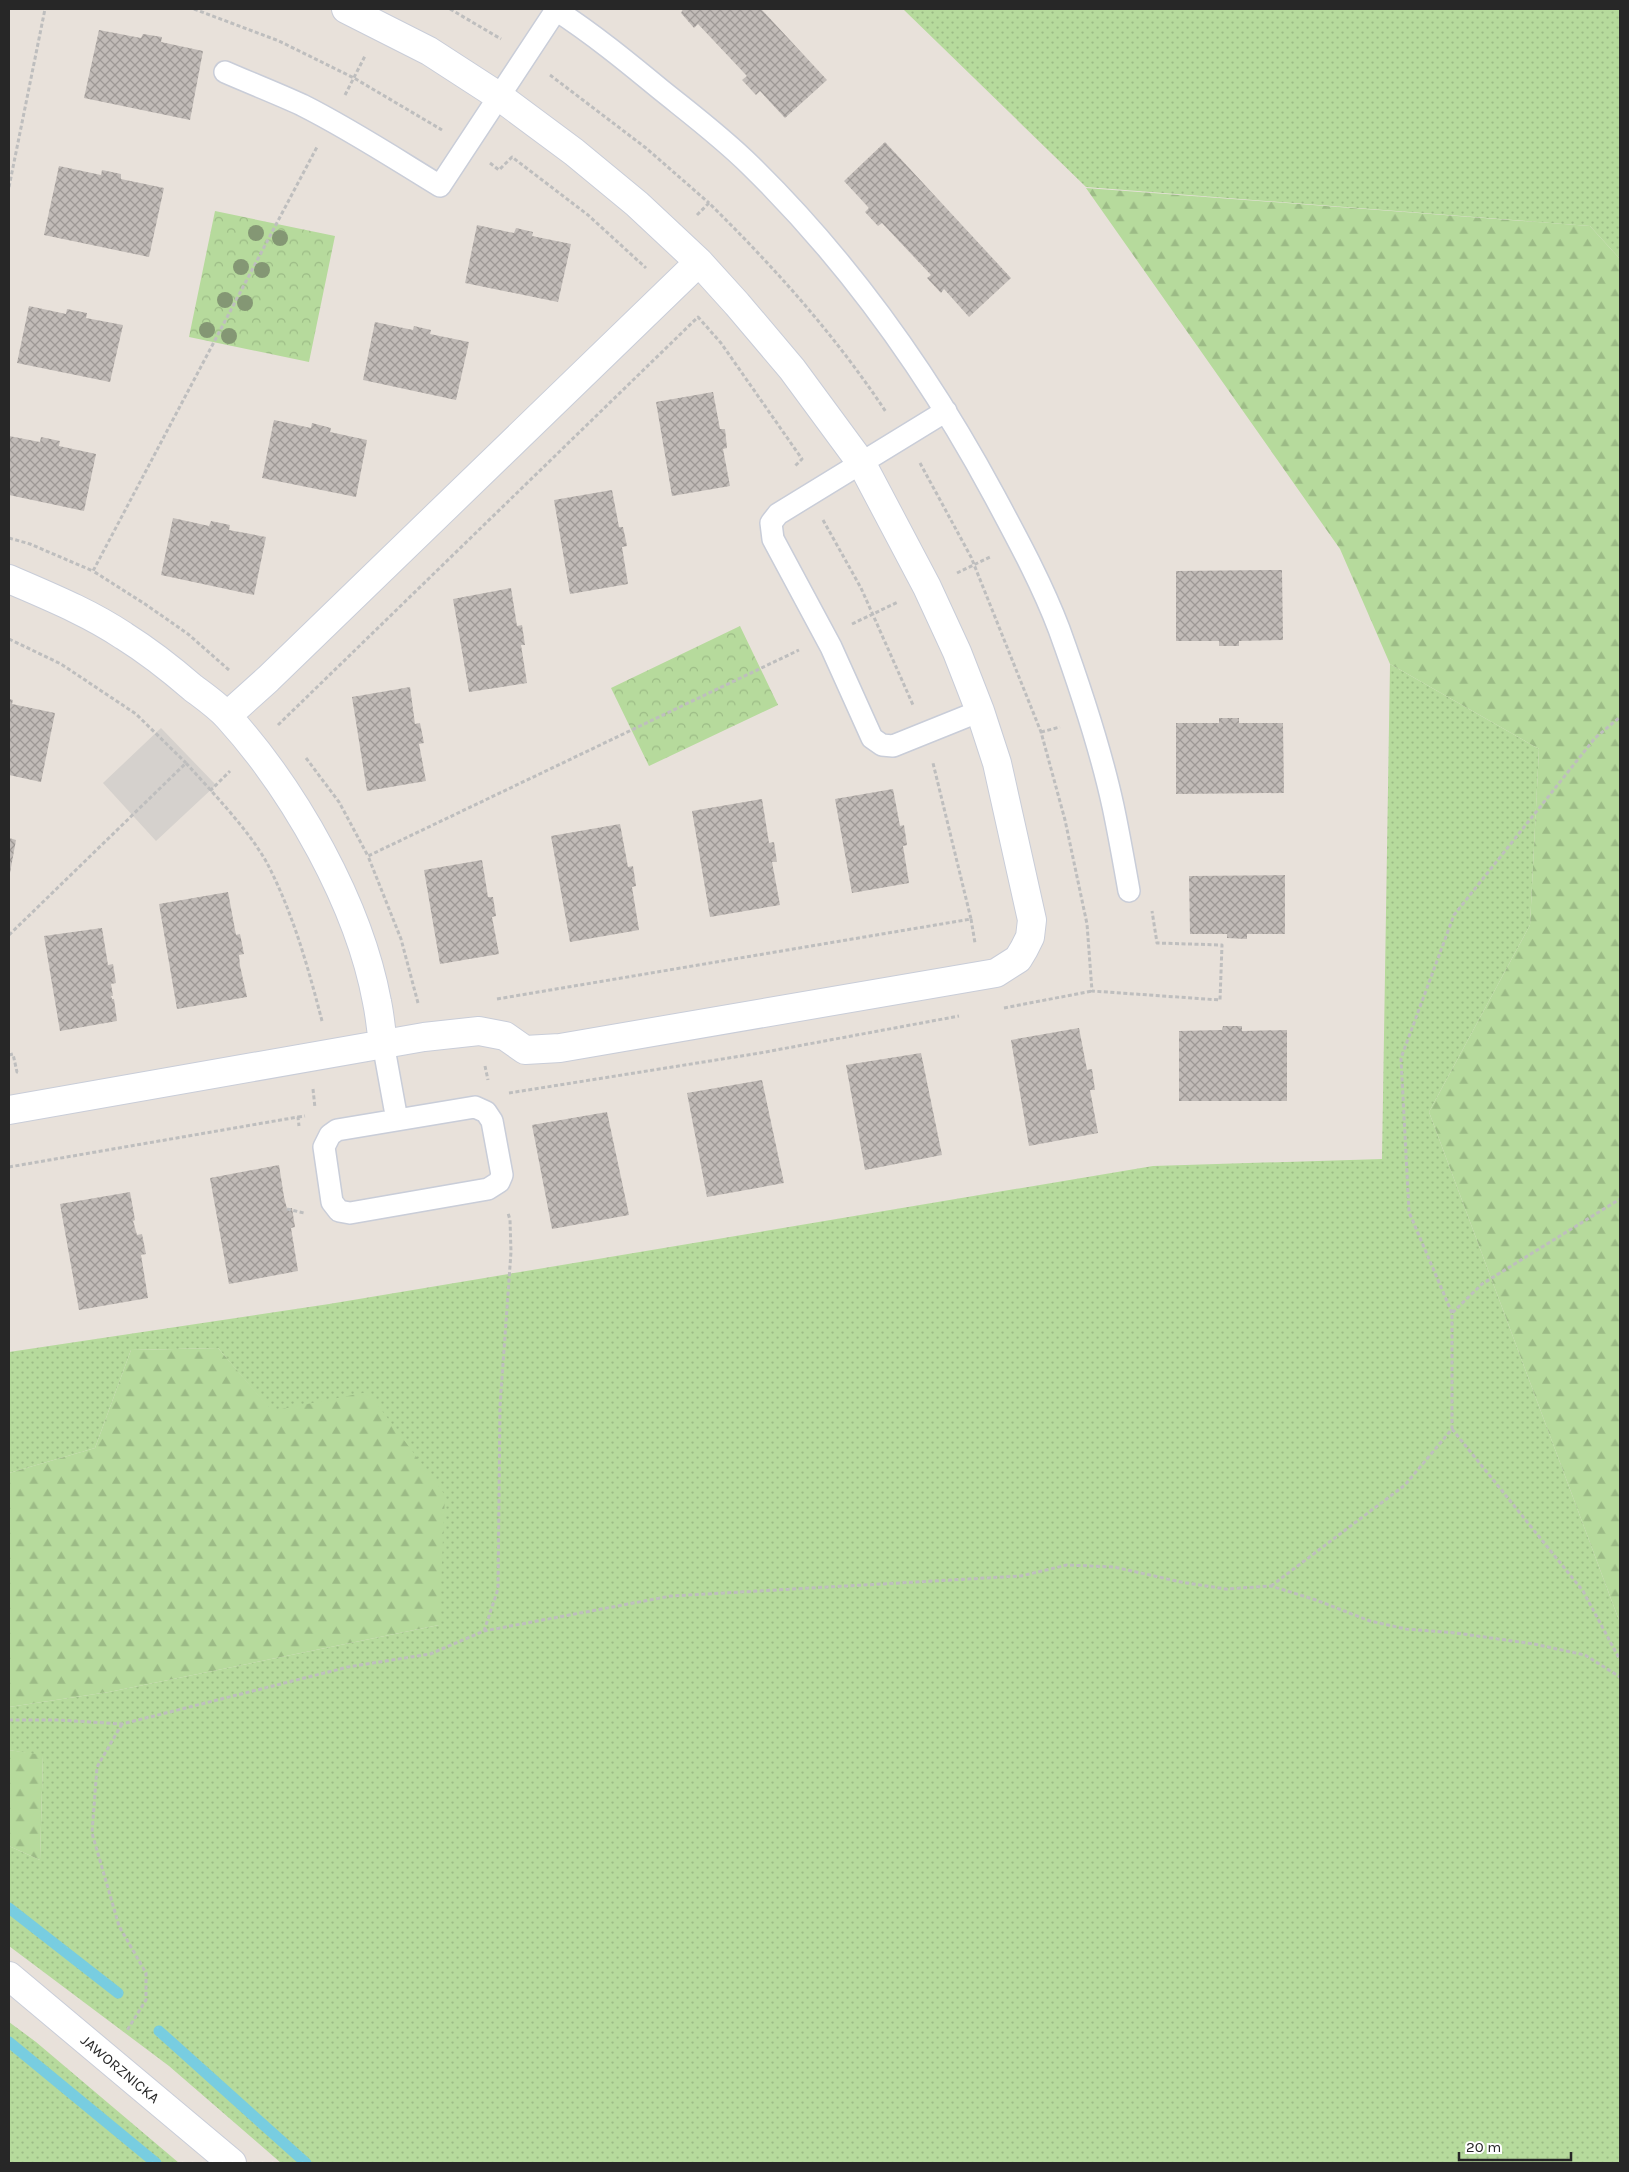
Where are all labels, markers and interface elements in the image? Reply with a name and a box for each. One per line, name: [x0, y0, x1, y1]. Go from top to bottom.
street label: JAWORZNICKA: [77, 2031, 163, 2107]
scale bar: [1459, 2130, 1572, 2162]
text: 20 m: [1466, 2138, 1501, 2156]

